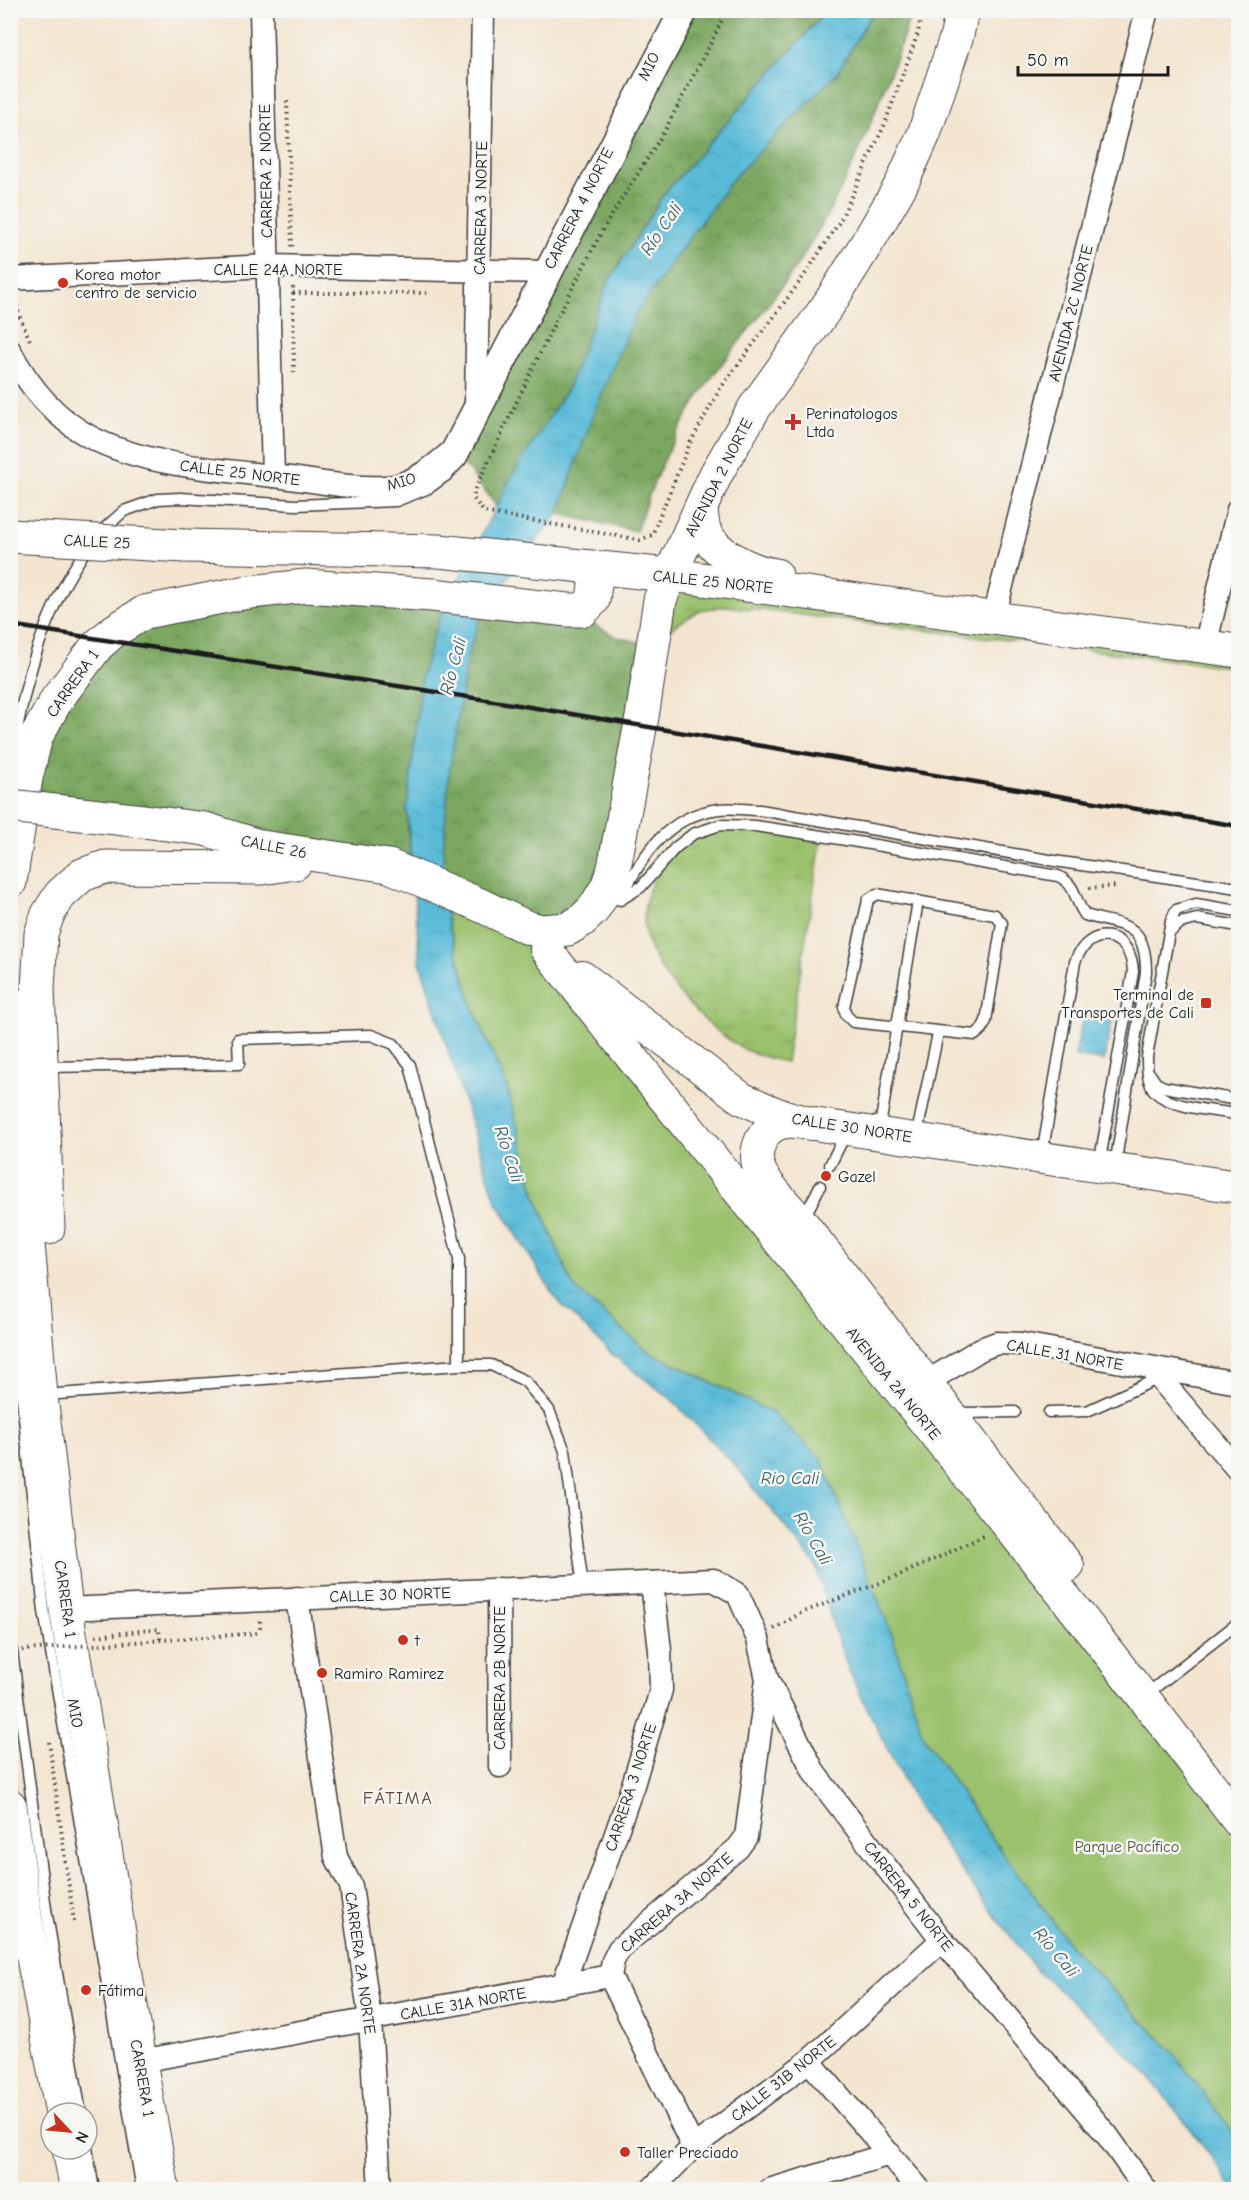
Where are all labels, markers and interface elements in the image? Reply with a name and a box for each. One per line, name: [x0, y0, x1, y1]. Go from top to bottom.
scale bar: [1018, 39, 1168, 77]
street label: MIO: [634, 49, 664, 84]
text: 50 m: [1027, 50, 1069, 71]
street label: CARRERA 2 NORTE: [256, 103, 276, 238]
street label: CARRERA 3 NORTE: [471, 141, 491, 275]
street label: CARRERA 4 NORTE: [541, 145, 617, 272]
water label: Río Cali: [636, 198, 687, 259]
street label: AVENIDA 2C NORTE: [1045, 243, 1097, 383]
street label: CALLE 24A NORTE: [213, 261, 343, 279]
place label: Korea motor centro de servicio: [75, 266, 197, 302]
marker: Korea motor centro de servicio: [56, 276, 70, 290]
place label: Perinatologos Ltda: [806, 405, 898, 441]
marker: Perinatologos Ltda: [784, 413, 802, 431]
street label: AVENIDA 2 NORTE: [681, 415, 757, 540]
street label: CALLE 25 NORTE: [179, 457, 301, 489]
street label: MIO: [385, 469, 418, 495]
street label: CALLE 25: [63, 531, 131, 553]
street label: CALLE 25 NORTE: [652, 567, 774, 597]
water label: Río Cali: [436, 634, 471, 697]
street label: CARRERA 1: [43, 646, 103, 721]
street label: CALLE 26: [239, 832, 308, 862]
place label: Terminal de Transportes de Cali: [1061, 986, 1194, 1022]
marker: Terminal de Transportes de Cali: [1199, 996, 1213, 1010]
street label: CALLE 30 NORTE: [790, 1110, 914, 1146]
water label: Río Cali: [489, 1123, 528, 1186]
place label: Gazel: [838, 1168, 876, 1186]
marker: Gazel: [819, 1169, 833, 1183]
street label: AVENIDA 2A NORTE: [842, 1324, 944, 1444]
street label: CALLE 31 NORTE: [1005, 1336, 1125, 1374]
water label: Rio Cali: [761, 1468, 820, 1489]
water label: Río Cali: [789, 1508, 837, 1570]
street label: CARRERA 1: [51, 1559, 79, 1639]
street label: CALLE 30 NORTE: [329, 1584, 451, 1606]
street label: CARRERA 2B NORTE: [491, 1606, 509, 1750]
place label: t: [414, 1632, 420, 1650]
marker: t: [396, 1633, 410, 1647]
place label: Ramiro Ramirez: [334, 1665, 444, 1683]
marker: Ramiro Ramirez: [315, 1666, 329, 1680]
street label: MIO: [64, 1697, 86, 1729]
street label: CARRERA 3 NORTE: [602, 1721, 660, 1854]
district label: FÁTIMA: [363, 1787, 433, 1809]
street label: CARRERA 5 NORTE: [860, 1838, 957, 1955]
park label: Parque Pacífico: [1075, 1838, 1179, 1856]
street label: CARRERA 3A NORTE: [617, 1849, 737, 1956]
street label: CARRERA 2A NORTE: [341, 1891, 379, 2036]
water label: Río Cali: [1029, 1923, 1083, 1982]
place label: Fátima: [98, 1982, 144, 2000]
marker: Fátima: [79, 1983, 93, 1997]
street label: CALLE 31A NORTE: [399, 1984, 528, 2024]
street label: CALLE 31B NORTE: [728, 2032, 840, 2125]
street label: CARRERA 1: [126, 2038, 158, 2118]
north arrow: [39, 2101, 99, 2161]
text: N: [71, 2129, 92, 2146]
place label: Taller Preciado: [637, 2144, 738, 2162]
marker: Taller Preciado: [618, 2145, 632, 2159]

